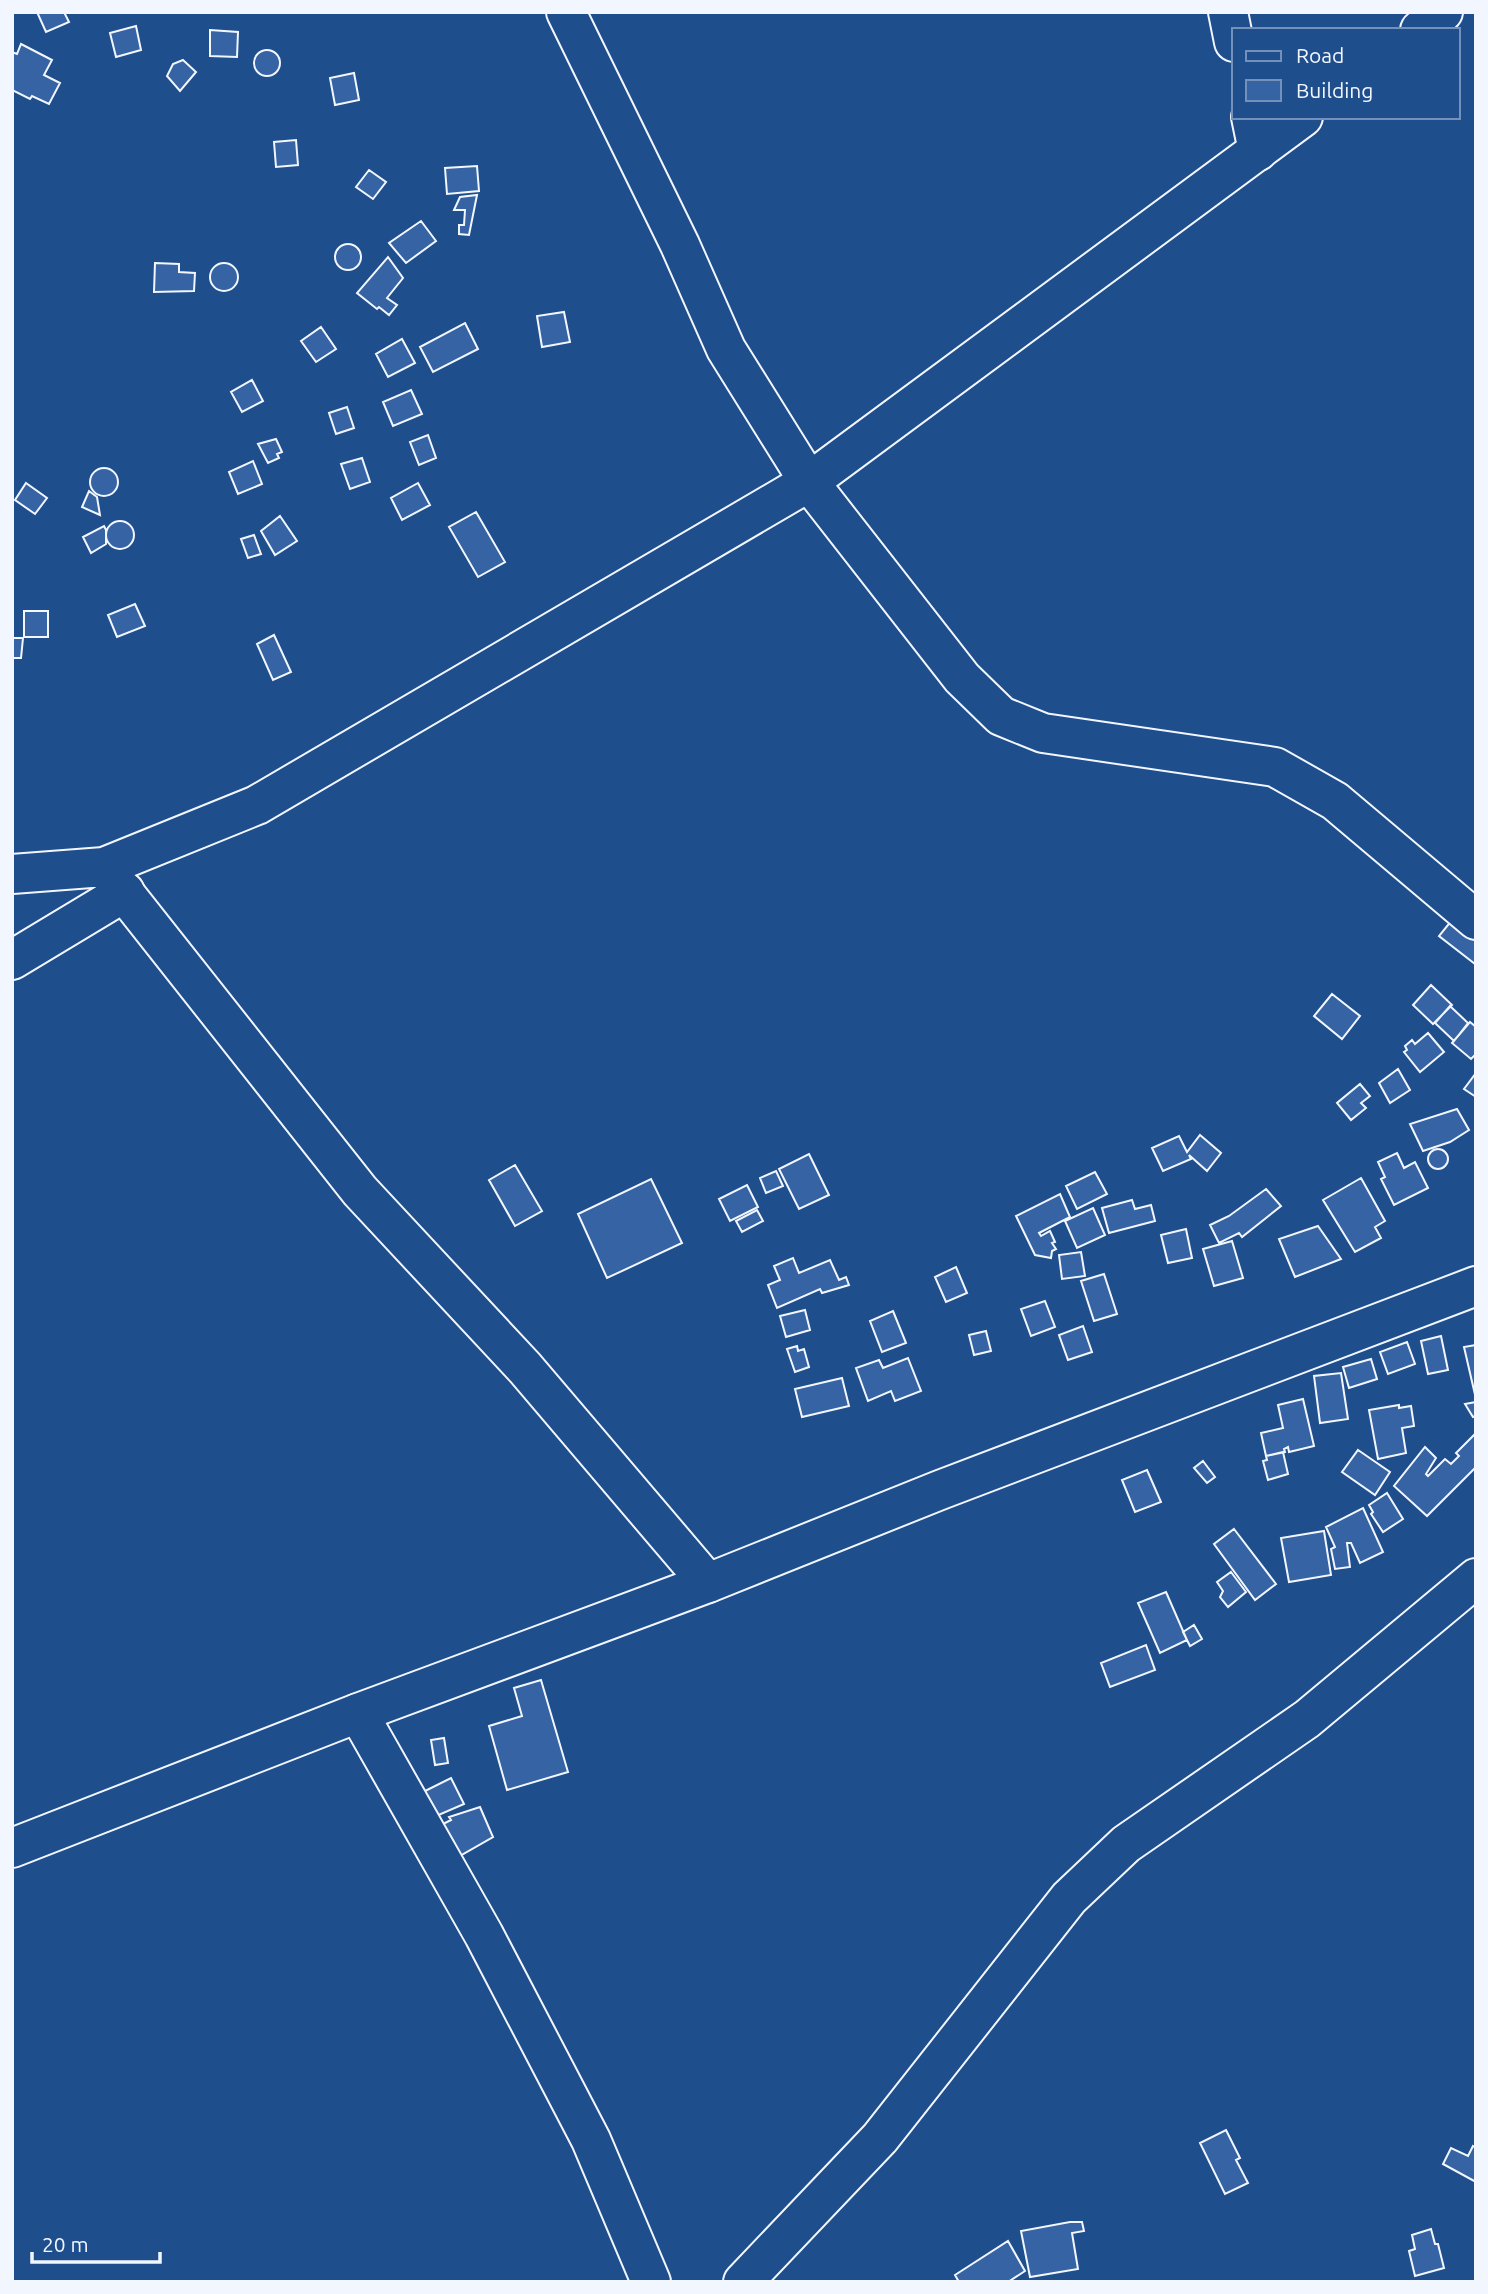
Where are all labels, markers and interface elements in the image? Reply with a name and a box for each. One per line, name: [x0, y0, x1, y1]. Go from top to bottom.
legend: [1232, 28, 1460, 119]
text: Road: [1296, 43, 1344, 67]
text: Building: [1296, 78, 1373, 102]
scale bar: [32, 2220, 159, 2264]
text: 20 m: [42, 2232, 89, 2256]

